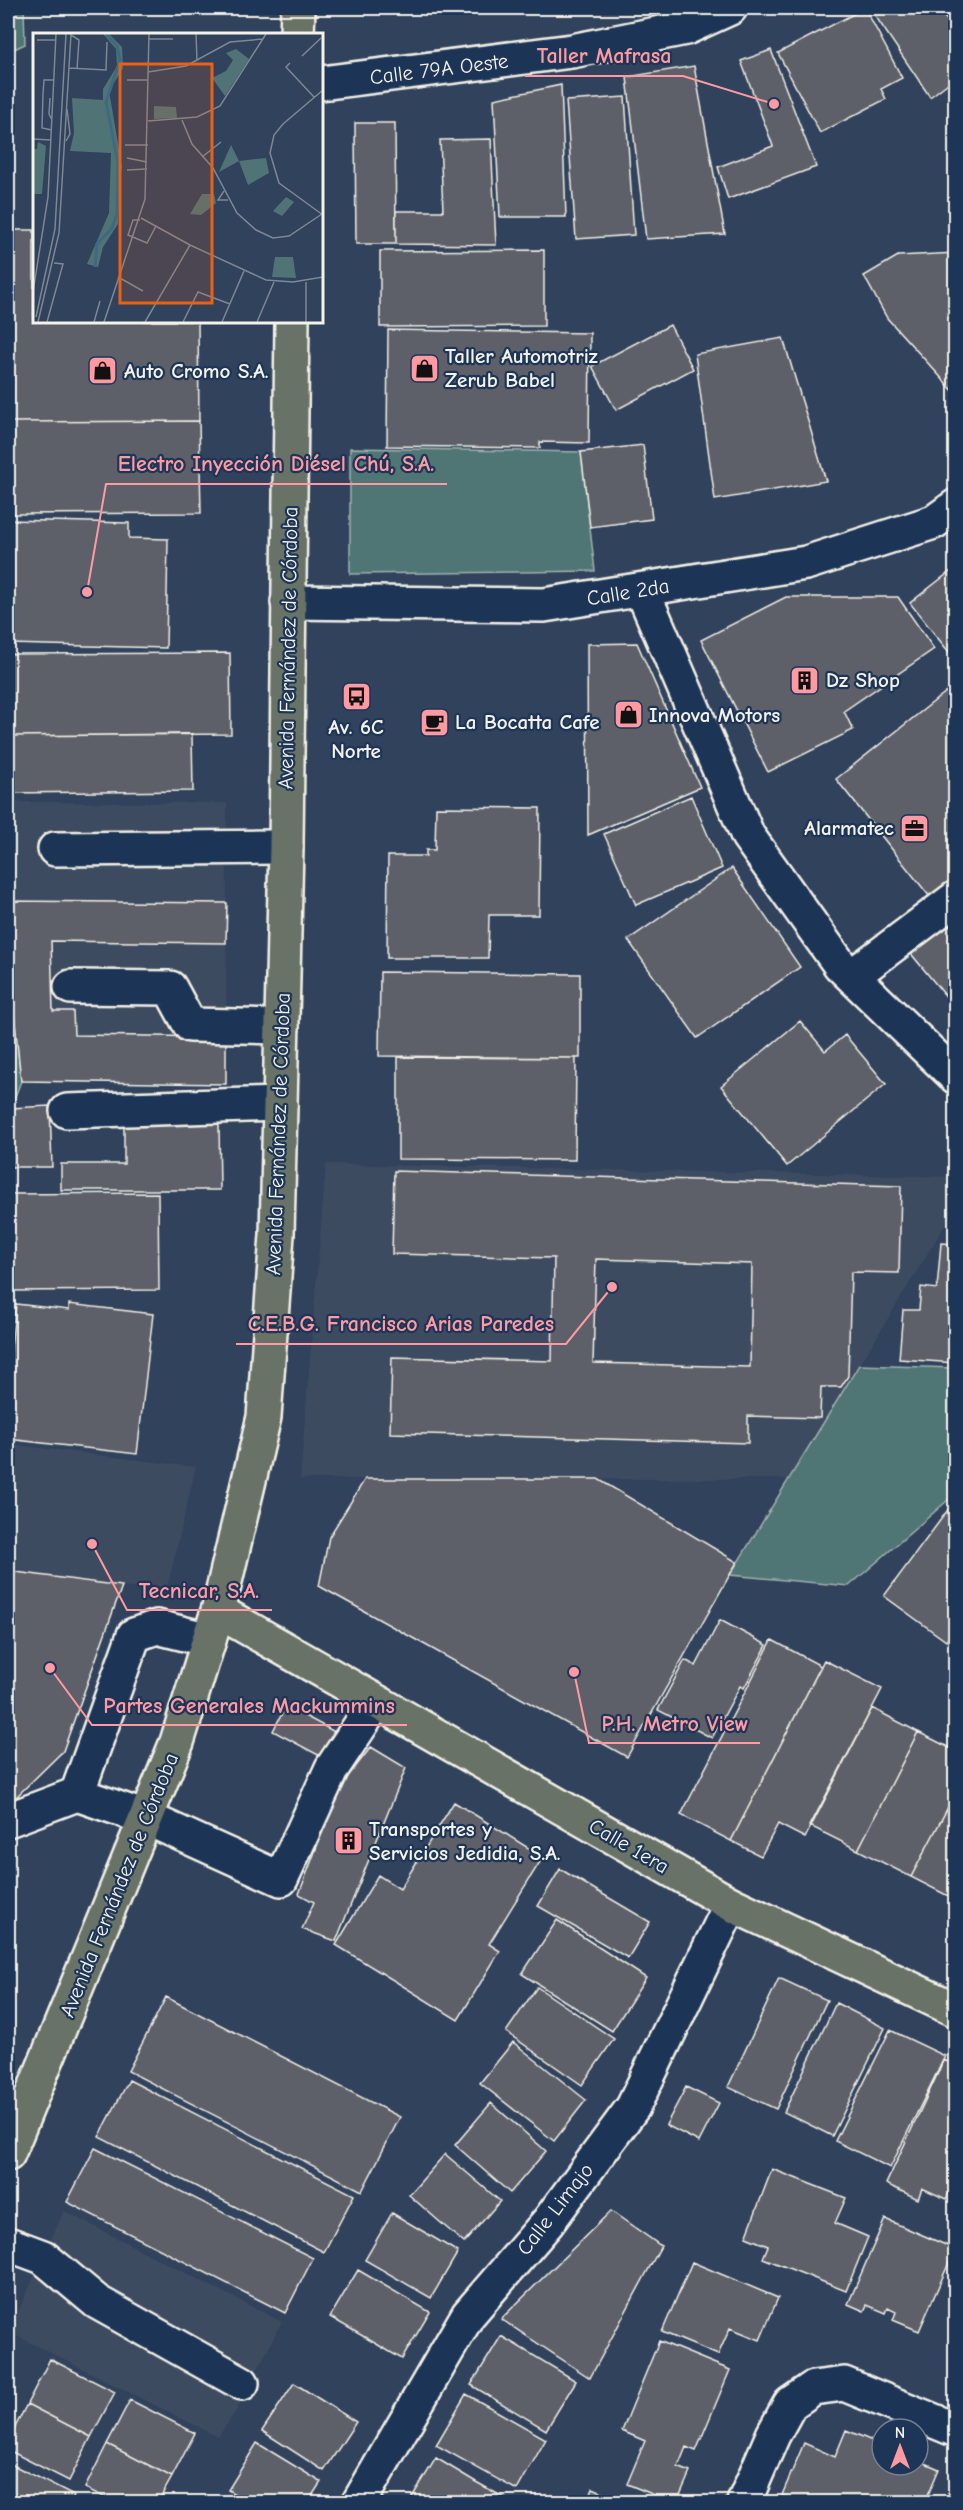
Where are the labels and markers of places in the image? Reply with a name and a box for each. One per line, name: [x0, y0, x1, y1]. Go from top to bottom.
callout: Taller Mafrasa: [525, 36, 683, 76]
place label: Taller Automotriz Zerub Babel: [445, 344, 598, 392]
shop icon: Taller Automotriz Zerub Babel: [408, 352, 440, 384]
shop icon: Auto Cromo S.A.: [87, 355, 119, 387]
place label: Auto Cromo S.A.: [124, 359, 269, 383]
callout: Electro Inyección Diésel Chú, S.A.: [106, 444, 447, 484]
building icon: Dz Shop: [789, 664, 821, 696]
place label: Dz Shop: [826, 668, 900, 692]
bus stop icon: Av. 6C Norte: [340, 680, 372, 712]
shop icon: Innova Motors: [612, 699, 644, 731]
place label: Innova Motors: [649, 703, 780, 727]
cafe icon: La Bocatta Cafe: [418, 706, 450, 738]
place label: La Bocatta Cafe: [455, 710, 599, 734]
place label: Av. 6C Norte: [328, 715, 384, 763]
office icon: Alarmatec: [899, 812, 931, 844]
place label: Alarmatec: [804, 816, 894, 840]
callout: C.E.B.G. Francisco Arias Paredes: [236, 1304, 566, 1344]
callout: Tecnicar, S.A.: [127, 1570, 272, 1610]
callout: Partes Generales Mackummins: [92, 1685, 407, 1725]
callout: P.H. Metro View: [589, 1703, 760, 1743]
place label: Transportes y Servicios Jedidia, S.A.: [369, 1817, 561, 1865]
building icon: Transportes y Servicios Jedidia, S.A.: [332, 1825, 364, 1857]

